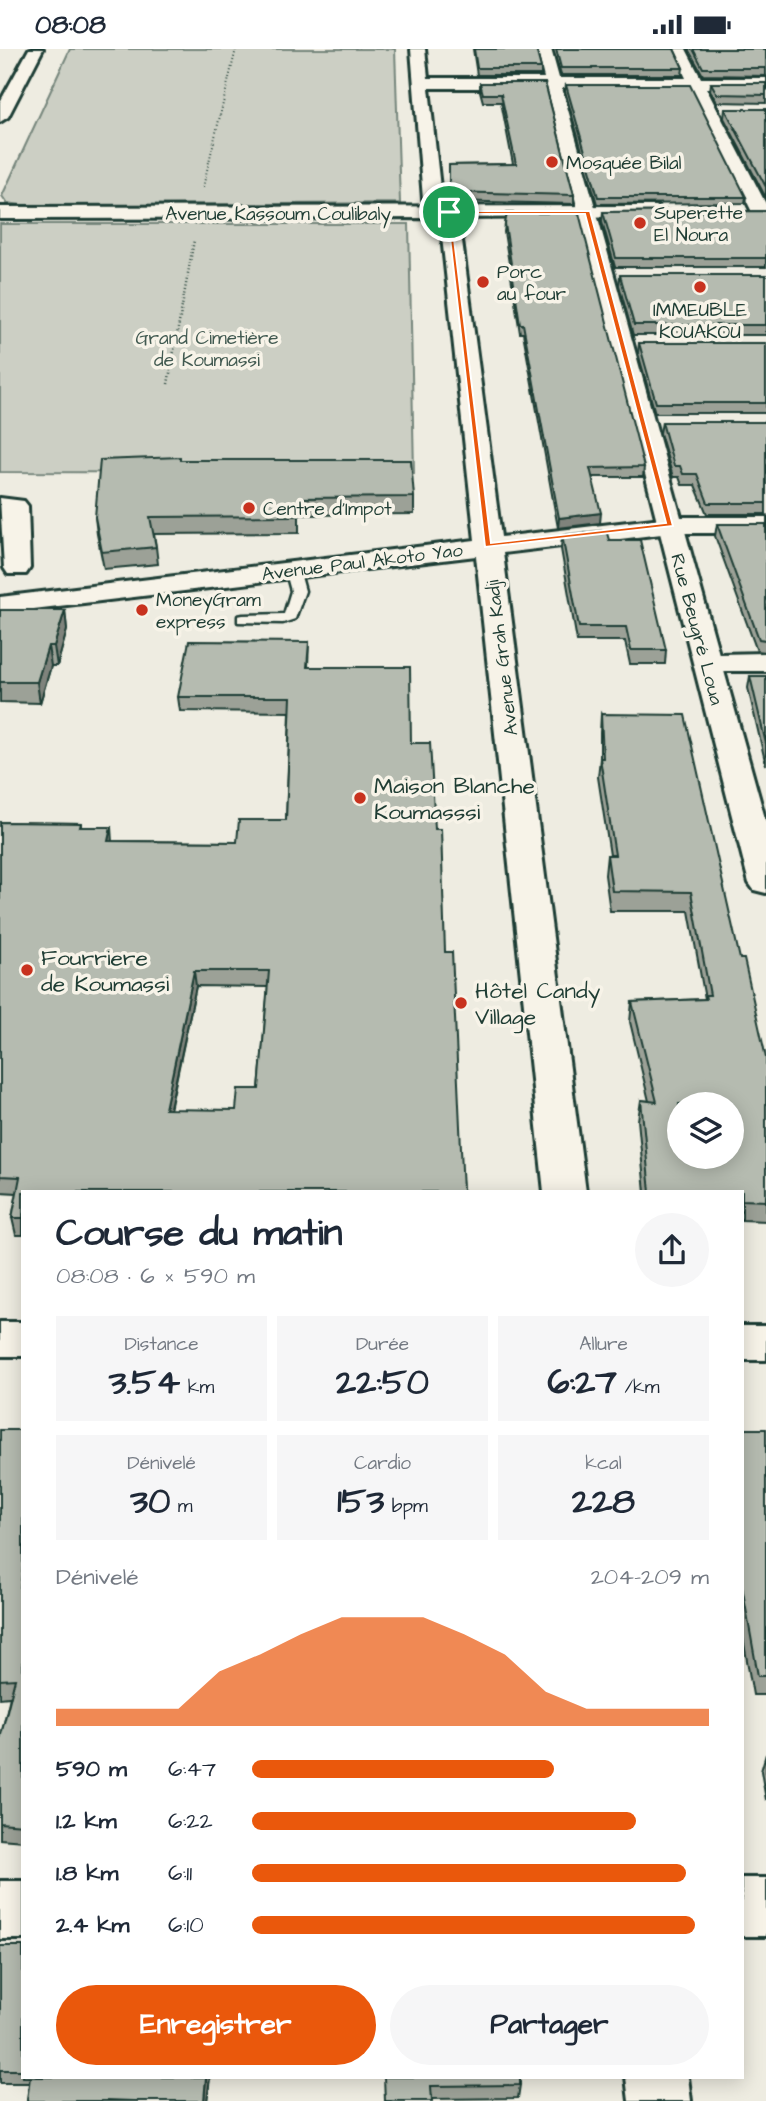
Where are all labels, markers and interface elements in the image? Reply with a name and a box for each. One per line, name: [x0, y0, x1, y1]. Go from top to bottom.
text: 08:08: [35, 7, 106, 43]
place label: Mosquée Bilal: [566, 150, 682, 177]
marker: Mosquée Bilal: [544, 154, 560, 170]
pin: [419, 182, 479, 242]
icon: arrive: [430, 193, 468, 231]
place label: Superette El Noura: [654, 200, 743, 249]
street label: Avenue Kassoum Coulibaly: [165, 201, 391, 229]
marker: Superette El Noura: [632, 215, 648, 231]
place label: Porc au four: [497, 259, 567, 308]
marker: Porc au four: [475, 274, 491, 290]
marker: IMMEUBLE KOUAKOU: [692, 279, 708, 295]
place label: IMMEUBLE KOUAKOU: [653, 297, 747, 346]
park label: Grand Cimetière de Koumassi: [135, 325, 279, 374]
place label: Centre d'Impot: [263, 496, 392, 523]
marker: Centre d'Impot: [241, 500, 257, 516]
street label: Avenue Paul Akoto Yao: [260, 537, 465, 588]
street label: Rue Beugré Loua: [662, 551, 730, 709]
street label: Avenue Grah Kadji: [480, 578, 525, 737]
place label: MoneyGram express: [156, 587, 261, 636]
marker: MoneyGram express: [134, 602, 150, 618]
place label: Maison Blanche Koumasssi: [374, 770, 535, 828]
marker: Maison Blanche Koumasssi: [352, 790, 368, 806]
place label: Fourriere de Koumassi: [41, 942, 170, 1000]
marker: Fourriere de Koumassi: [19, 962, 35, 978]
place label: Hôtel Candy Village: [475, 975, 601, 1034]
marker: Hôtel Candy Village: [453, 995, 469, 1011]
map controls: [667, 1092, 744, 1169]
button: layers: [667, 1092, 744, 1169]
text: Course du matin: [56, 1208, 342, 1260]
button: share: [635, 1213, 709, 1287]
text: 08:08 · 6 × 590 m: [56, 1260, 255, 1292]
text: Distance: [125, 1331, 198, 1358]
text: Durée: [356, 1331, 409, 1358]
text: Allure: [579, 1331, 628, 1358]
text: 3.54: [109, 1358, 180, 1407]
text: 22:50: [336, 1358, 429, 1407]
text: 6:27: [547, 1358, 617, 1407]
text: km: [180, 1374, 214, 1401]
text: /km: [617, 1374, 660, 1401]
text: Dénivelé: [127, 1450, 196, 1477]
text: Cardio: [354, 1450, 411, 1477]
text: kcal: [585, 1450, 622, 1477]
text: 30: [130, 1477, 170, 1526]
text: 153: [337, 1477, 384, 1526]
text: 228: [572, 1477, 635, 1526]
text: m: [170, 1493, 193, 1520]
text: bpm: [384, 1493, 428, 1520]
text: Dénivelé: [56, 1561, 139, 1593]
text: 204–209 m: [591, 1561, 709, 1593]
text: 590 m: [56, 1753, 127, 1785]
text: 6:47: [168, 1753, 216, 1785]
text: 1.2 km: [56, 1805, 117, 1837]
text: 6:22: [168, 1805, 213, 1837]
text: 1.8 km: [56, 1857, 118, 1889]
text: 6:11: [168, 1857, 192, 1889]
text: 2.4 km: [56, 1909, 129, 1941]
text: 6:10: [168, 1909, 204, 1941]
button: Enregistrer: [56, 1985, 376, 2065]
button: Partager: [390, 1985, 709, 2065]

